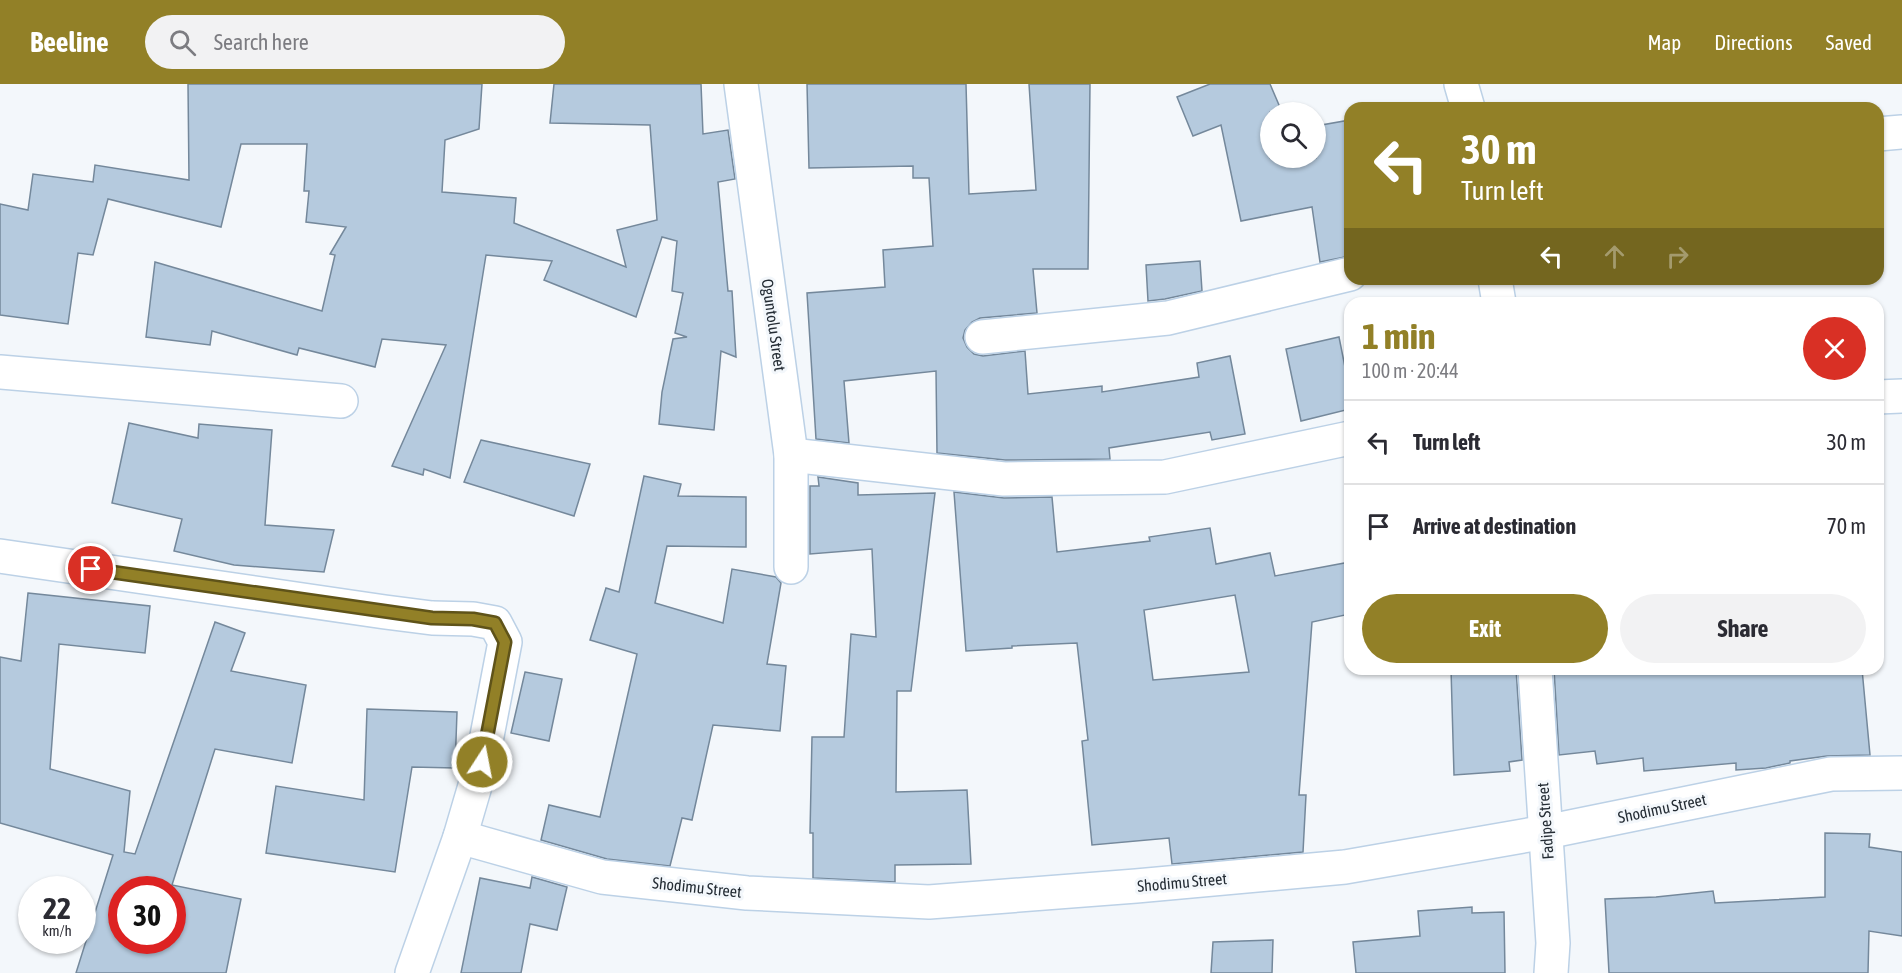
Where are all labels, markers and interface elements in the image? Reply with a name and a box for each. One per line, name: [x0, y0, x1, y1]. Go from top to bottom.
search box: [145, 15, 565, 69]
text: Beeline: [30, 26, 109, 58]
icon: search: [166, 26, 199, 59]
text: Search here: [214, 29, 309, 55]
text: Map: [1647, 30, 1681, 54]
text: Directions: [1714, 30, 1793, 54]
text: Saved: [1826, 30, 1872, 54]
map controls: [1260, 102, 1326, 168]
button: search: [1260, 102, 1326, 168]
text: 30 m: [1461, 125, 1536, 173]
icon: left: [1362, 126, 1440, 204]
text: Turn left: [1461, 175, 1544, 206]
icon: left: [1535, 240, 1568, 273]
icon: ahead: [1598, 240, 1631, 273]
icon: right: [1661, 240, 1694, 273]
street label: Oguntolu Street: [758, 278, 789, 373]
text: 1 min: [1362, 315, 1436, 357]
button: close: [1803, 317, 1866, 380]
text: 100 m · 20:44: [1362, 359, 1459, 382]
icon: left: [1362, 426, 1395, 459]
text: Turn left: [1413, 429, 1480, 455]
text: 30 m: [1826, 429, 1866, 455]
icon: arrive: [1362, 510, 1395, 543]
text: Arrive at destination: [1413, 513, 1576, 539]
text: 70 m: [1826, 513, 1866, 539]
pin: [65, 543, 116, 594]
icon: arrive: [74, 552, 107, 585]
button: Exit: [1362, 594, 1608, 663]
button: Share: [1620, 594, 1866, 663]
position arrow: [450, 730, 514, 794]
street label: Fadipe Street: [1533, 782, 1558, 860]
street label: Shodimu Street: [1616, 790, 1708, 826]
street label: Shodimu Street: [1136, 869, 1228, 895]
street label: Shodimu Street: [651, 873, 743, 901]
speed limit sign: 30: [108, 876, 186, 954]
text: 22: [43, 891, 71, 925]
text: km/h: [42, 922, 72, 939]

